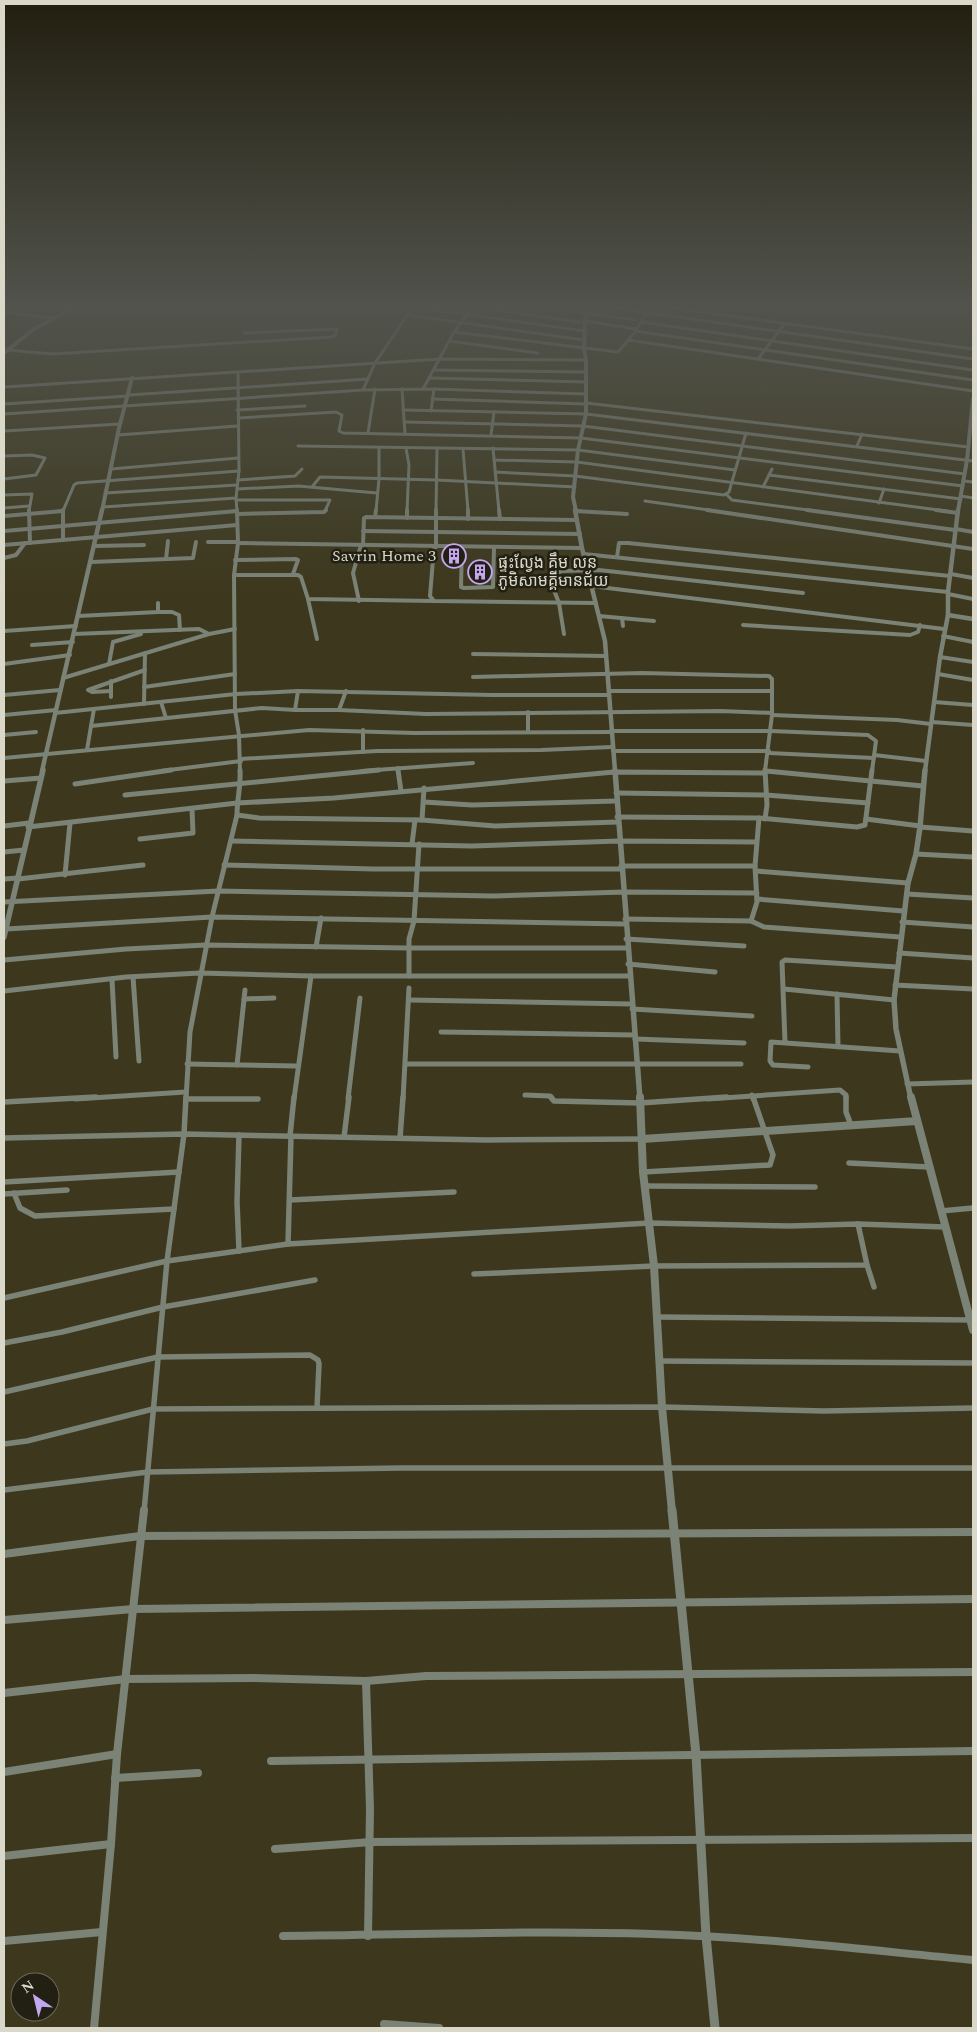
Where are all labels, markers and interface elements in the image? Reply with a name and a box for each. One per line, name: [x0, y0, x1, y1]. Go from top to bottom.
building icon: Savrin Home 3: [441, 543, 467, 569]
place label: Savrin Home 3: [332, 544, 436, 568]
place label: ផ្ទះល្វែង គឹម លន ភូមិសាមគ្គីមានជ័យ: [498, 551, 608, 593]
building icon: ផ្ទះល្វែង គឹម លន ភូមិសាមគ្គីមានជ័យ: [467, 559, 493, 585]
north arrow: [10, 1972, 60, 2022]
text: N: [17, 1975, 39, 1999]

